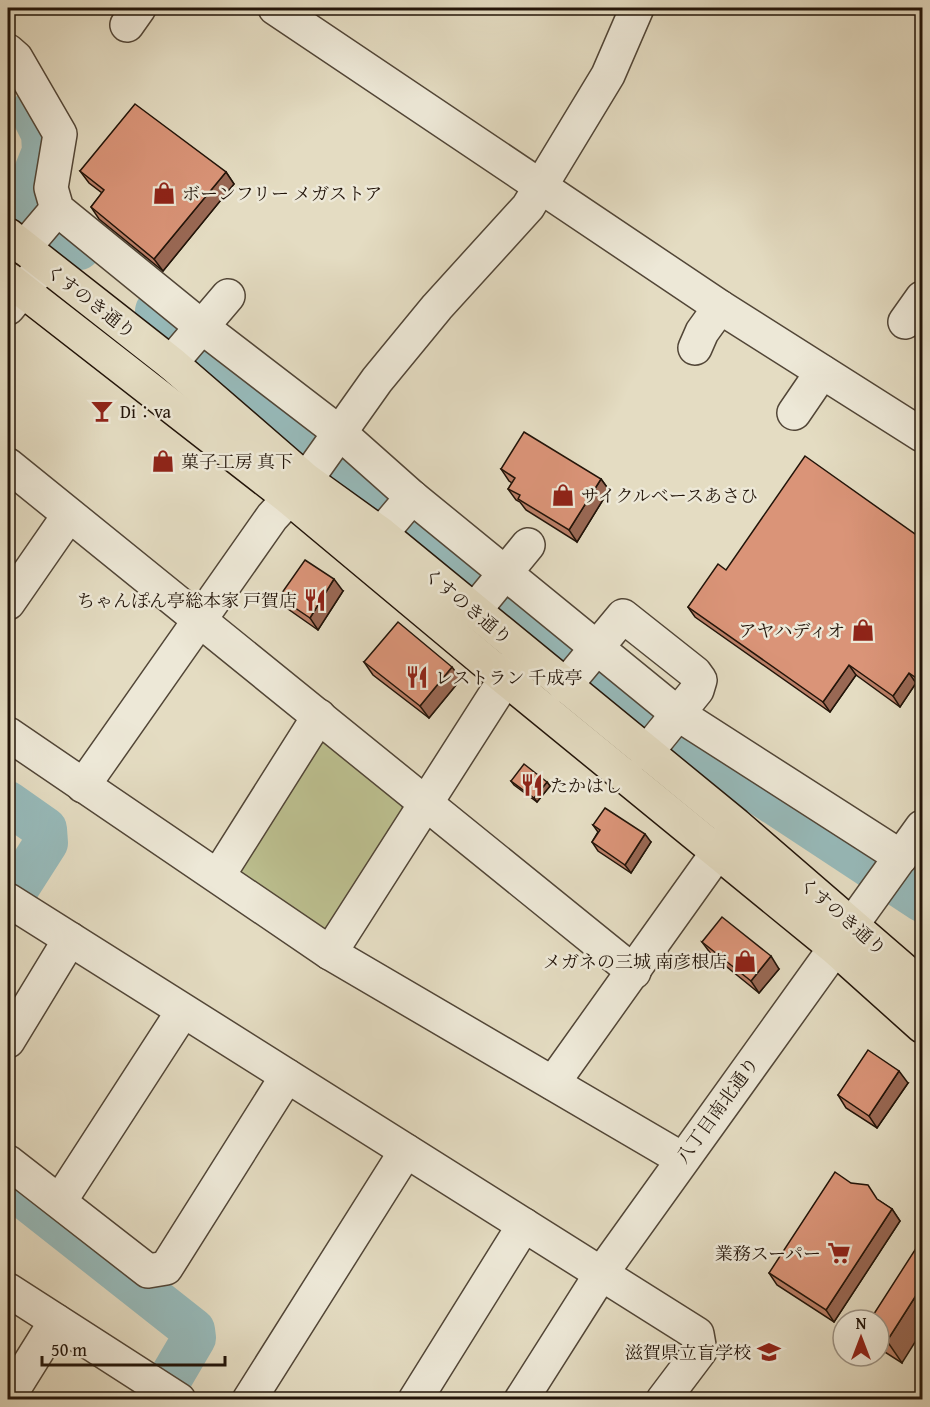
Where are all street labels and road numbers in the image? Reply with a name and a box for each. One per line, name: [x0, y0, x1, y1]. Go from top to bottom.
street label: くすのき通り: [40, 257, 142, 345]
street label: くすのき通り: [418, 561, 518, 651]
street label: くすのき通り: [793, 870, 893, 962]
street label: 八丁目南北通り: [669, 1051, 765, 1169]

